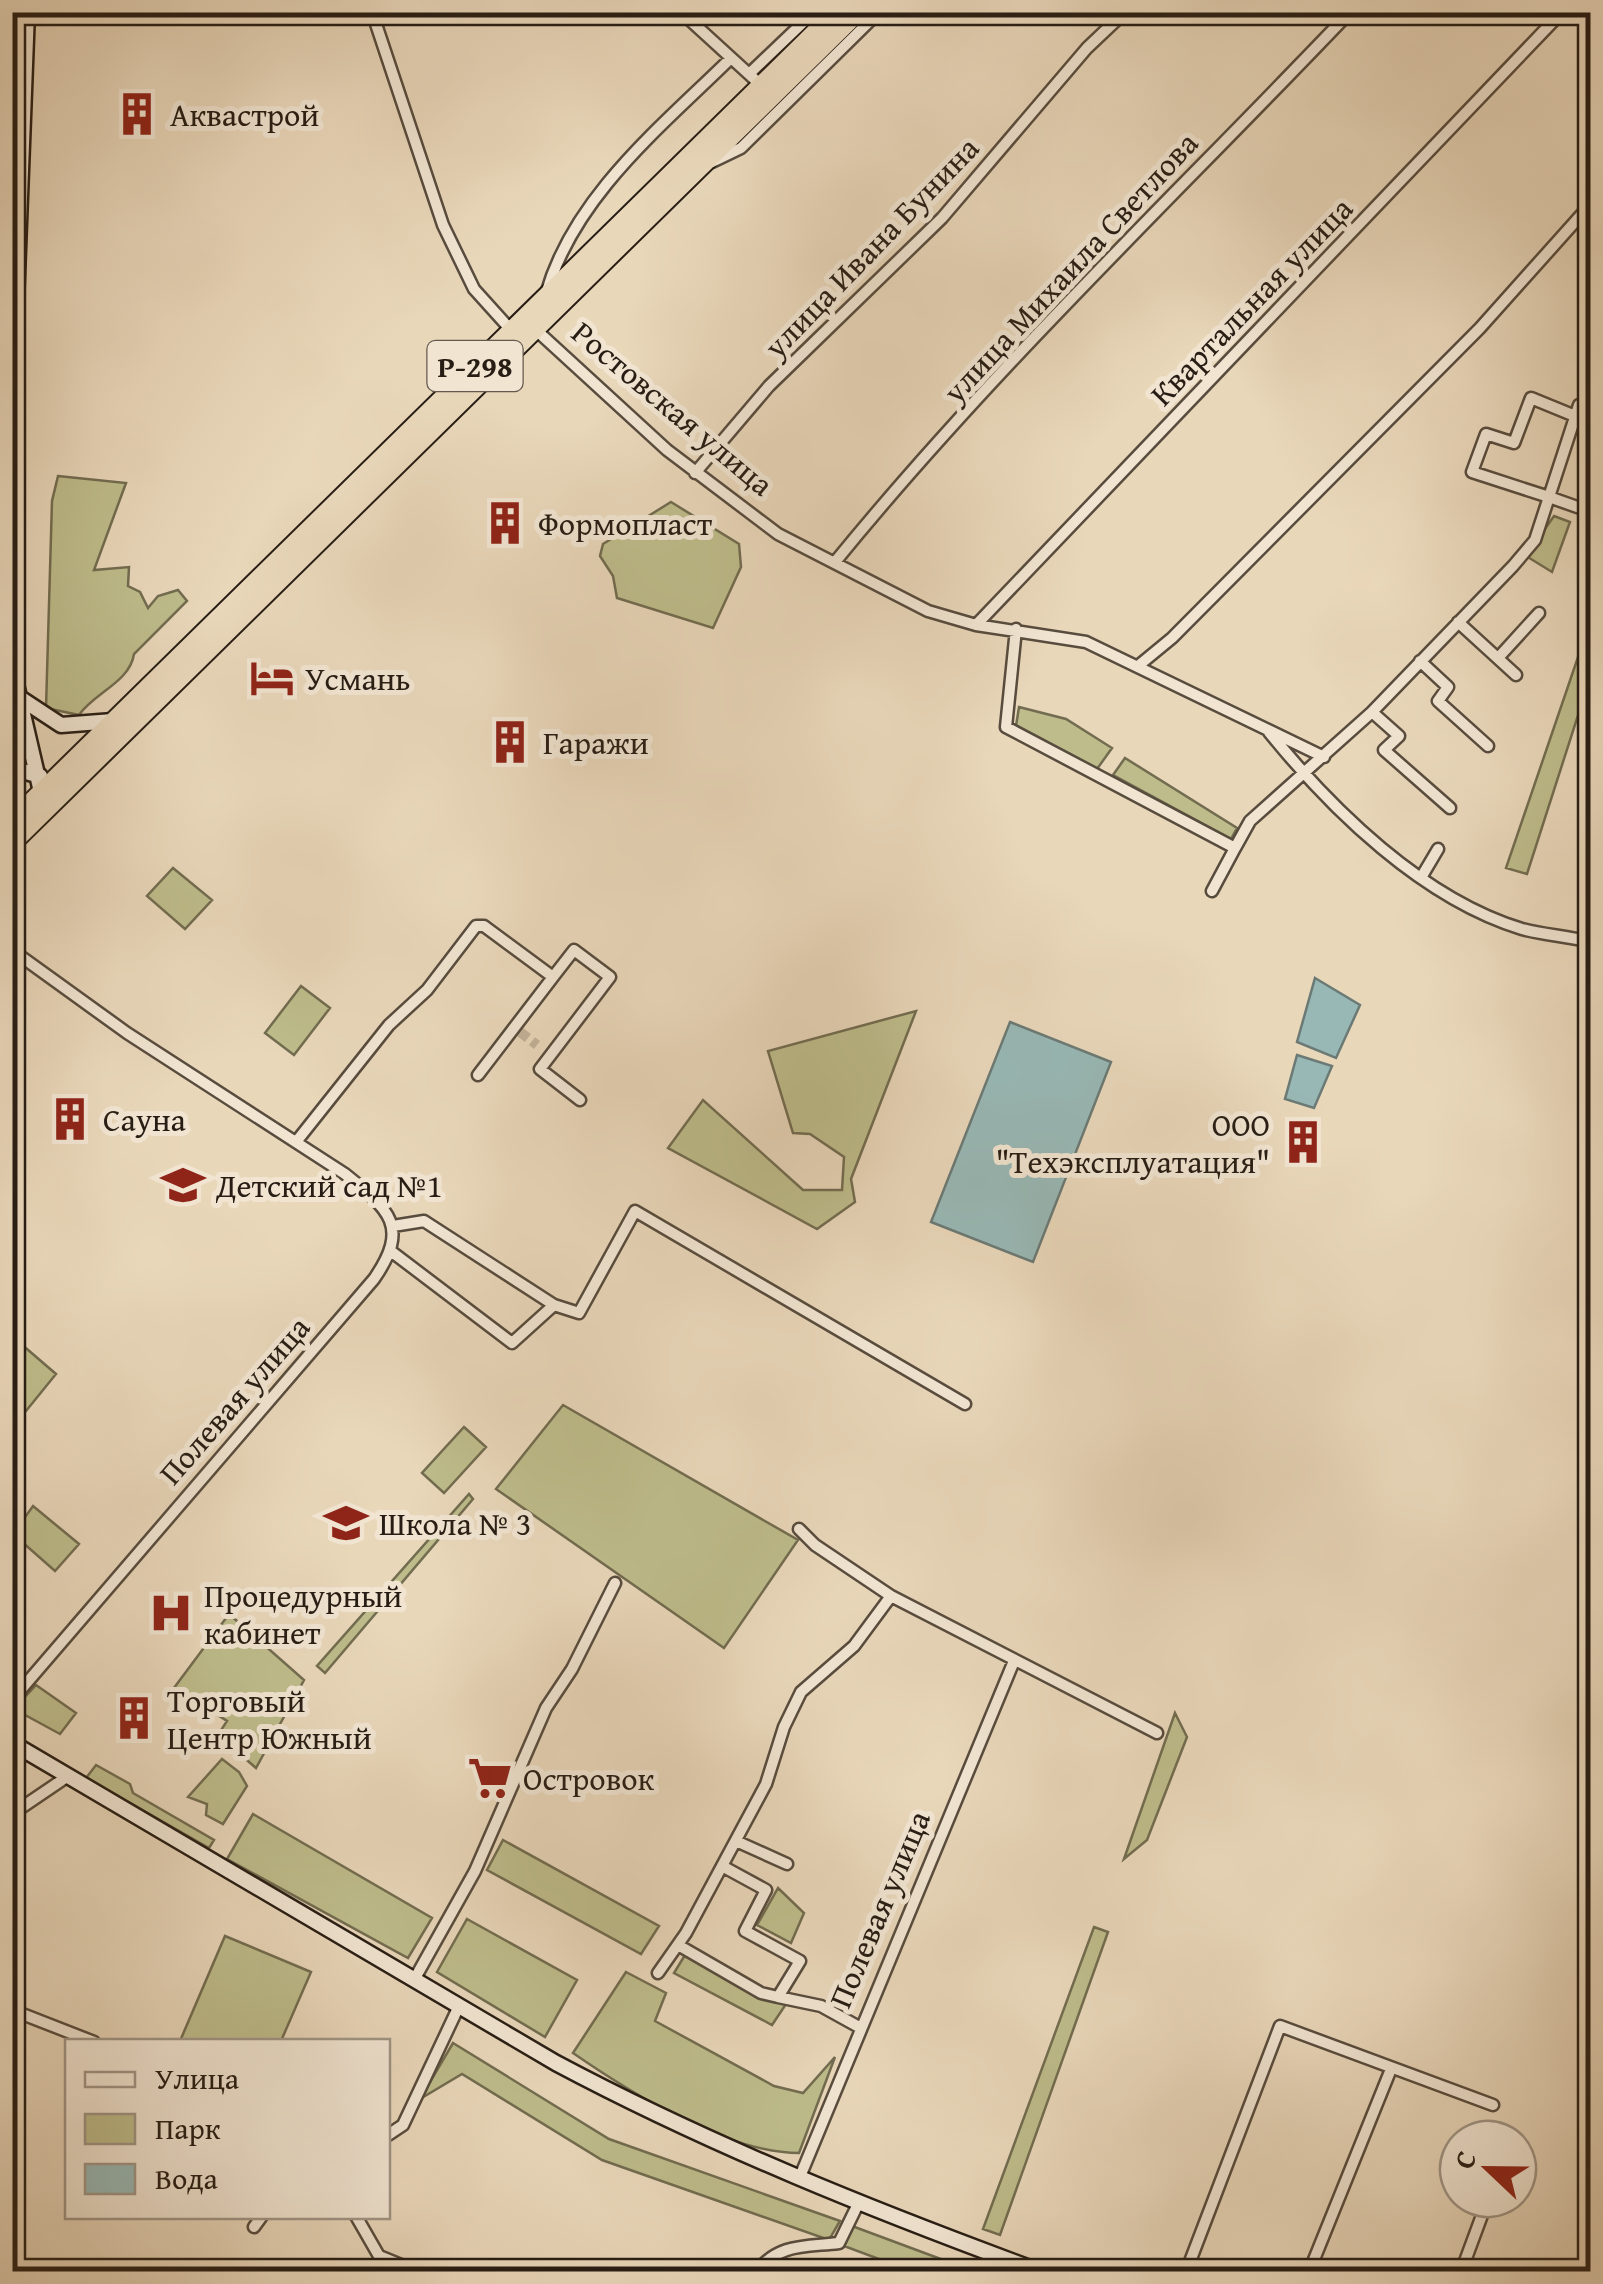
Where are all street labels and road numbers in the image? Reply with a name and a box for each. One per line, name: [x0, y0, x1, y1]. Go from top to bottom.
street label: улица Михаила Светлова: [931, 120, 1209, 414]
street label: улица Ивана Бунина: [752, 125, 990, 369]
street label: Квартальная улица: [1139, 185, 1364, 416]
street label: Ростовская улица: [562, 309, 785, 507]
road number: Р-298: [428, 341, 522, 391]
street label: Полевая улица: [147, 1305, 321, 1495]
street label: Полевая улица: [816, 1802, 942, 2015]

